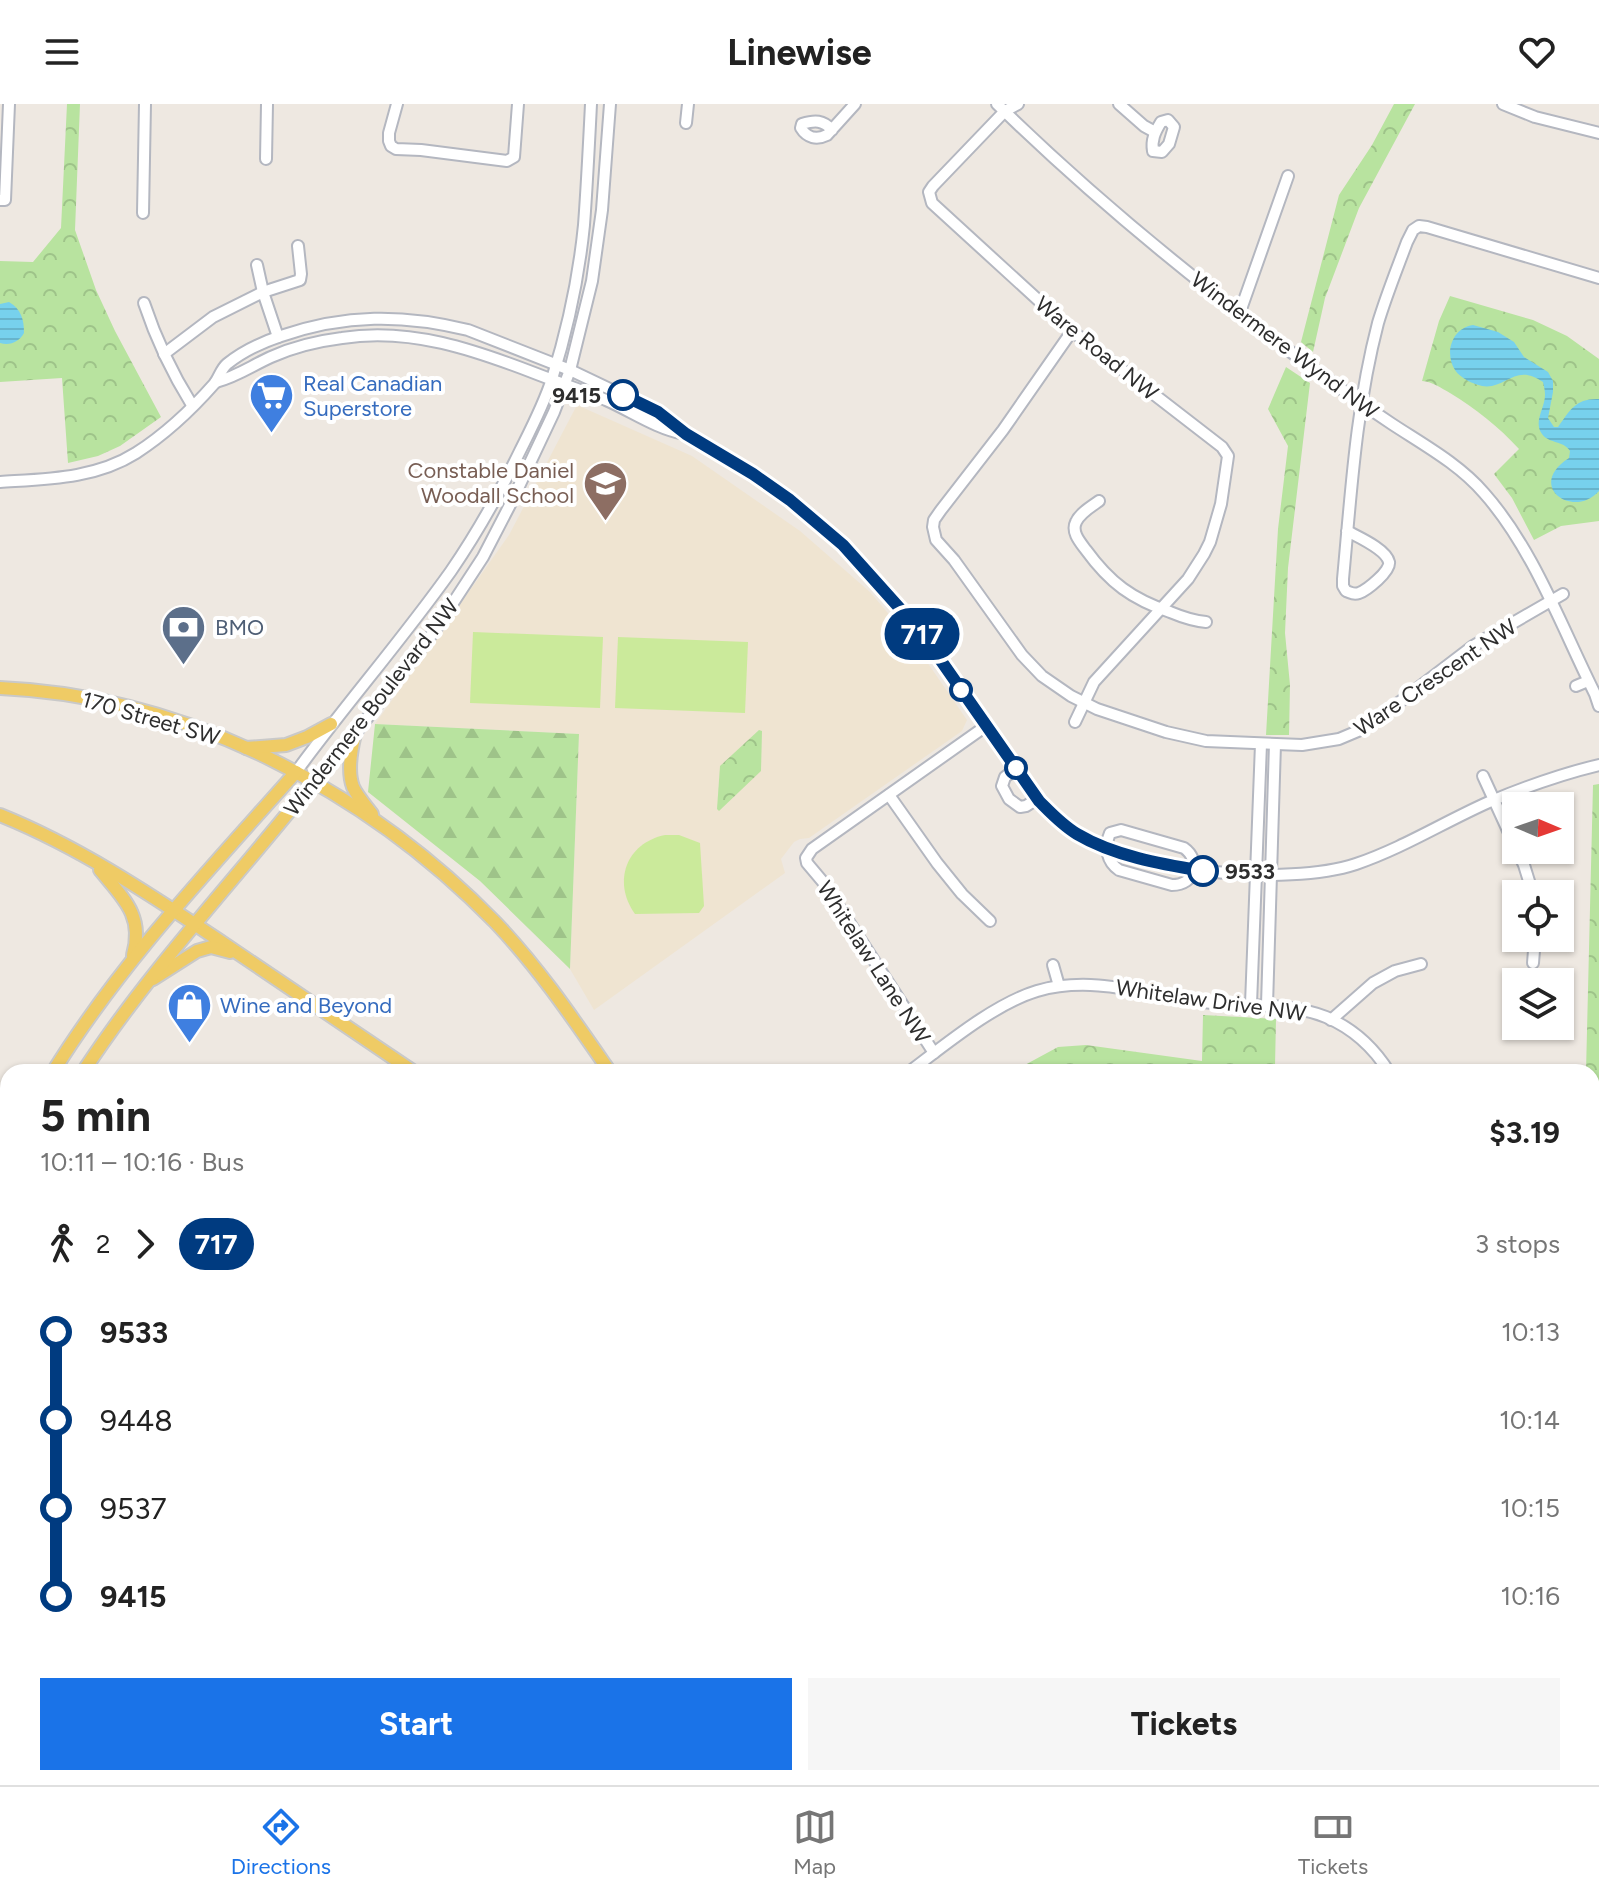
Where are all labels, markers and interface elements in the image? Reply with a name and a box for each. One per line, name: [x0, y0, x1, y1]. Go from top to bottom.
icon: menu: [40, 30, 84, 74]
icon: heart: [1515, 30, 1559, 74]
text: Linewise: [727, 31, 872, 74]
street label: Windermere Wynd NW: [1186, 266, 1384, 425]
street label: Ware Road NW: [1030, 291, 1164, 406]
place label: Real Canadian Superstore: [303, 370, 442, 422]
supermarket icon: Real Canadian Superstore: [248, 372, 296, 435]
marker: 9415: [608, 380, 638, 410]
place label: 9415: [552, 382, 601, 409]
place label: Constable Daniel Woodall School: [408, 457, 574, 509]
school or university icon: Constable Daniel Woodall School: [581, 459, 629, 522]
street label: Windermere Boulevard NW: [278, 593, 464, 821]
bank icon: BMO: [160, 603, 208, 666]
line badge: 717: [876, 608, 968, 660]
street label: Ware Crescent NW: [1349, 613, 1522, 742]
place label: BMO: [215, 614, 264, 641]
text: 717: [901, 617, 943, 651]
unlabelled marker: [950, 679, 972, 701]
street label: 170 Street SW: [79, 686, 223, 751]
unlabelled marker: [1005, 757, 1027, 779]
north arrow: [1502, 792, 1574, 864]
map controls: [1502, 792, 1574, 1040]
marker: 9533: [1188, 856, 1218, 886]
place label: 9533: [1225, 858, 1275, 885]
street label: Whitelaw Lane NW: [811, 876, 936, 1048]
button: locate: [1502, 880, 1574, 952]
button: layers: [1502, 968, 1574, 1040]
street label: Whitelaw Drive NW: [1114, 974, 1308, 1027]
shop icon: Wine and Beyond: [165, 981, 213, 1044]
place label: Wine and Beyond: [220, 992, 392, 1019]
text: 5 min: [40, 1089, 151, 1142]
text: $3.19: [1489, 1114, 1560, 1151]
text: 10:11 – 10:16 · Bus: [40, 1146, 244, 1178]
icon: walk: [40, 1222, 84, 1266]
icon: forward: [123, 1222, 167, 1266]
text: 717: [195, 1227, 238, 1261]
text: 2: [96, 1228, 111, 1260]
text: 3 stops: [1475, 1228, 1560, 1260]
text: 9533: [100, 1314, 168, 1351]
text: 10:13: [1501, 1316, 1560, 1348]
text: 9448: [100, 1402, 173, 1439]
text: 10:14: [1499, 1404, 1560, 1436]
text: 9537: [100, 1490, 167, 1527]
text: 10:15: [1500, 1492, 1560, 1524]
text: 9415: [100, 1578, 166, 1615]
text: 10:16: [1501, 1580, 1560, 1612]
button: Start: [40, 1678, 792, 1770]
button: Tickets: [808, 1678, 1560, 1770]
tab: Directions: [231, 1805, 331, 1880]
tab: Map: [793, 1805, 837, 1880]
tab: Tickets: [1298, 1805, 1368, 1880]

